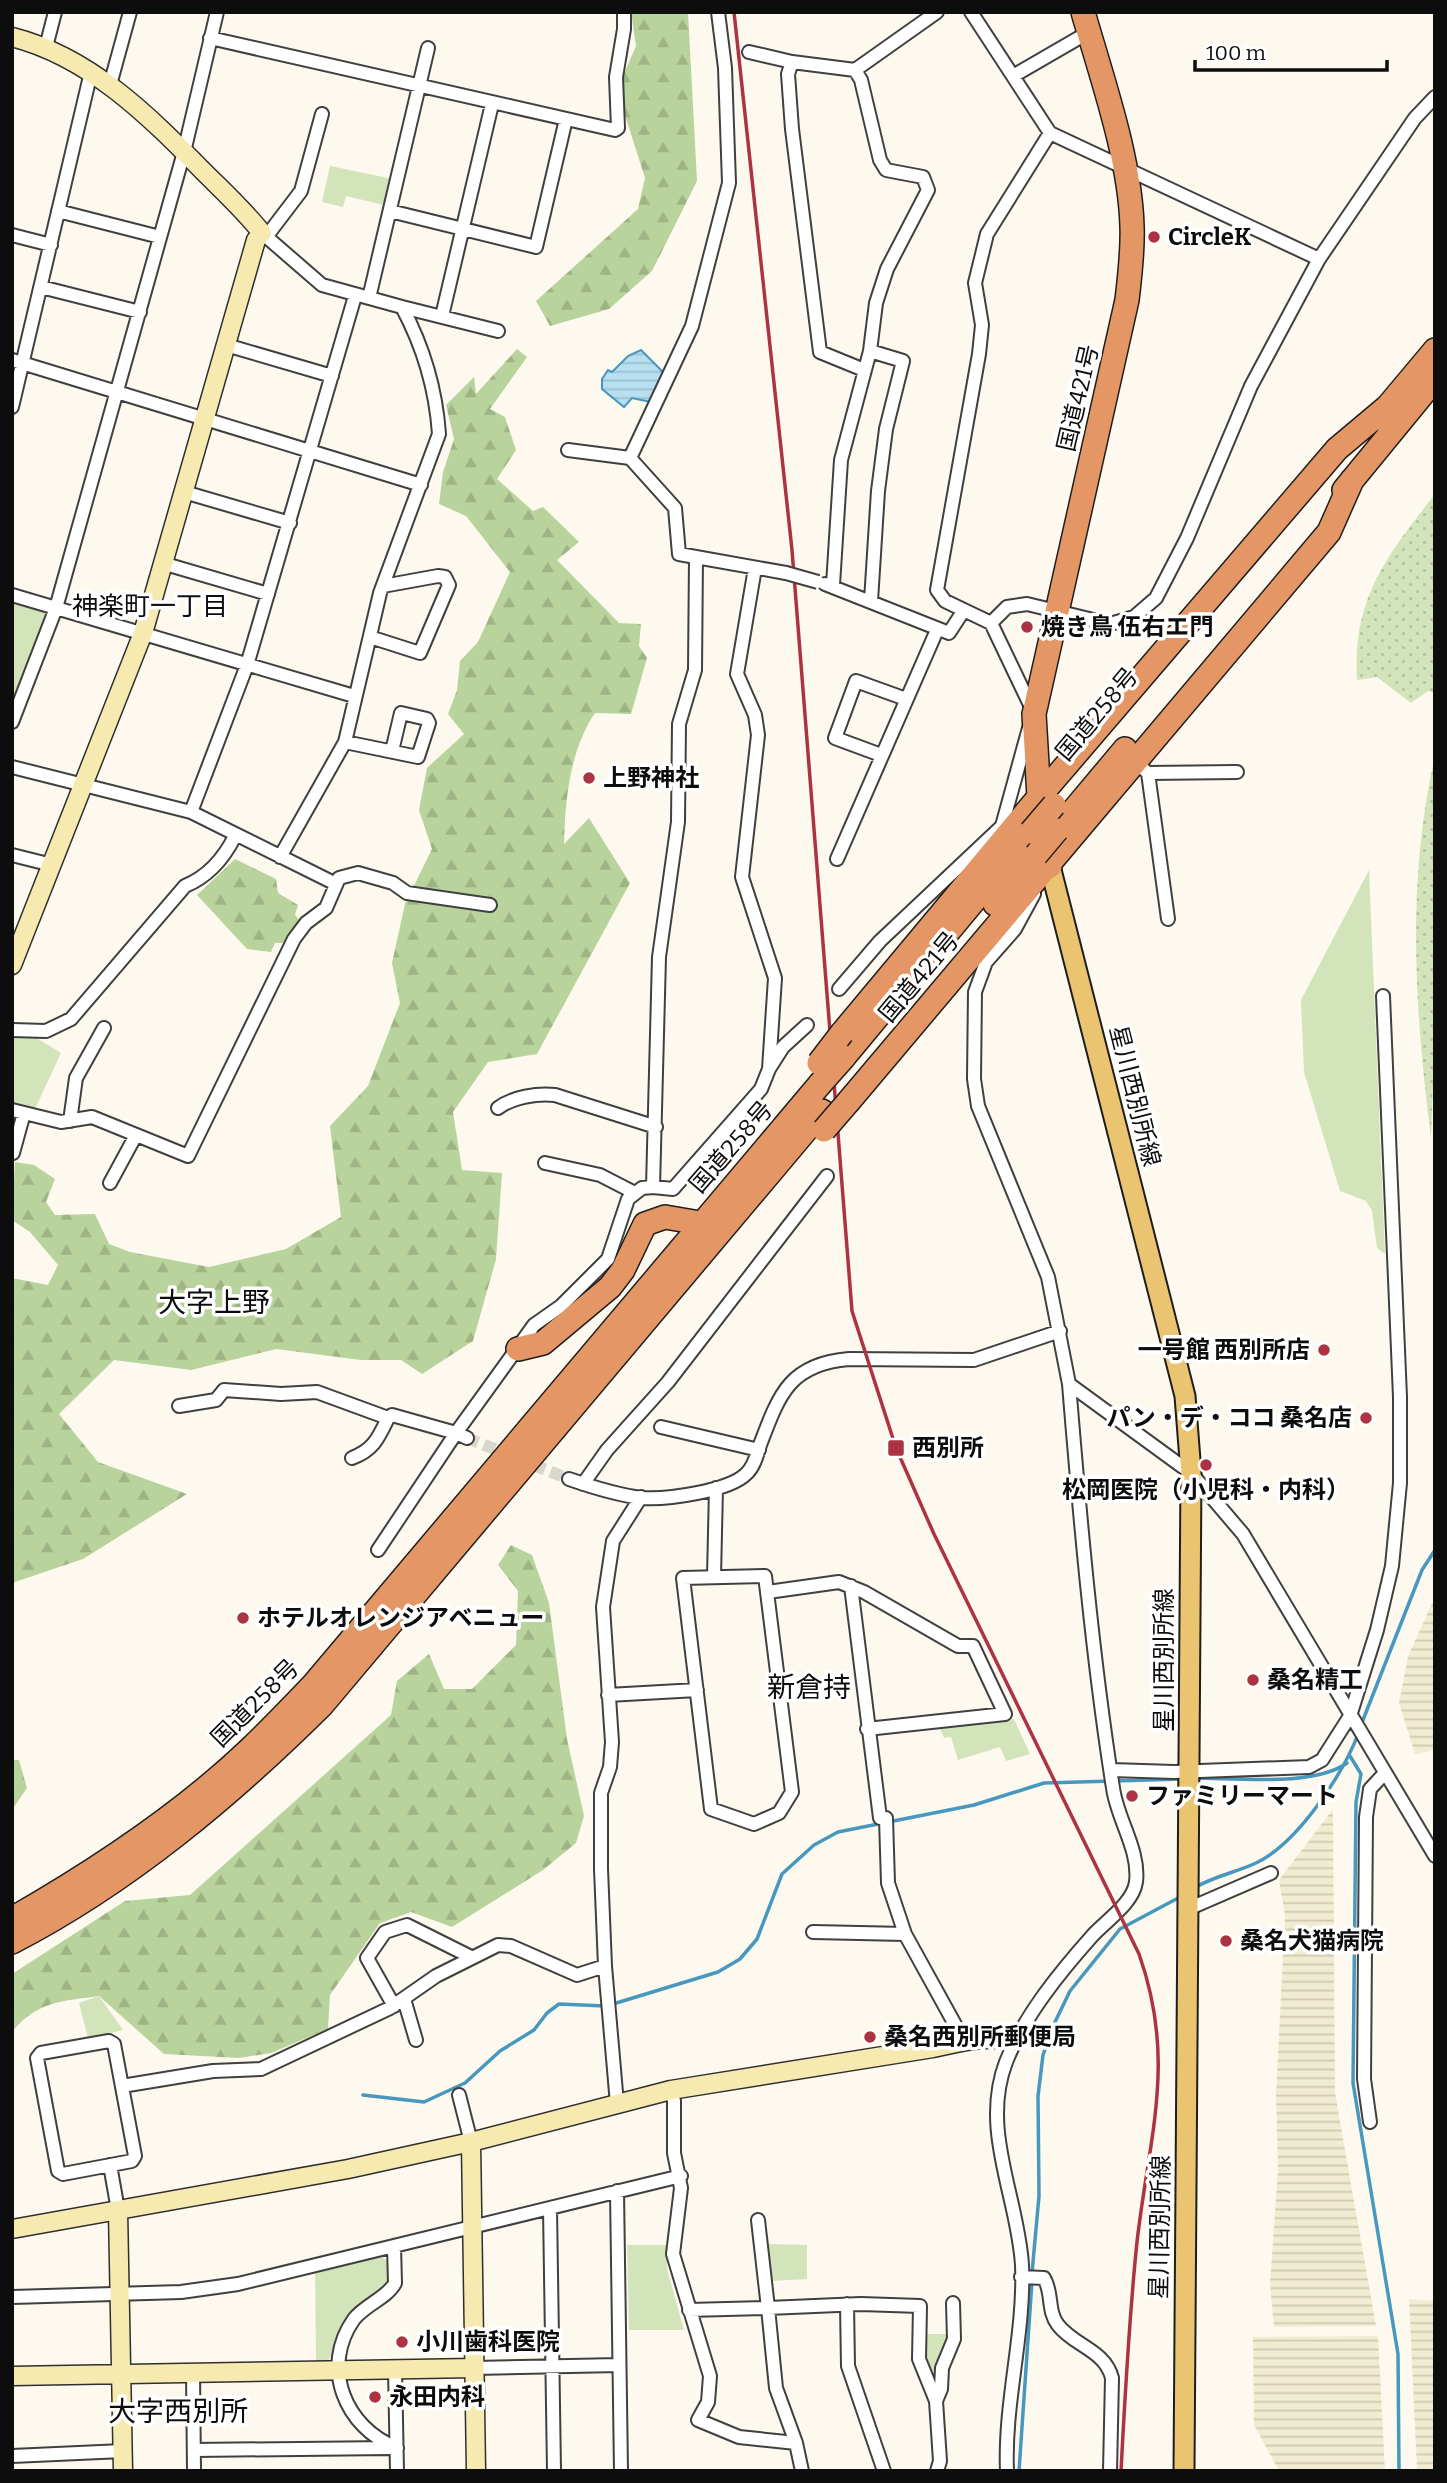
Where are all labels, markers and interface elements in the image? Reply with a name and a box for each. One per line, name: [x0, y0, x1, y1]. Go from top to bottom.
scale bar: [1195, 28, 1388, 72]
text: 100 m: [1206, 40, 1266, 66]
place label: CircleK: [1168, 223, 1251, 251]
marker: CircleK: [1146, 229, 1162, 245]
street label: 国道421号: [1052, 342, 1104, 454]
district label: 神楽町一丁目: [72, 591, 228, 622]
place label: 焼き鳥 伍右エ門: [1041, 613, 1213, 641]
marker: 焼き鳥 伍右エ門: [1019, 619, 1035, 635]
street label: 国道258号: [1050, 662, 1144, 766]
place label: 上野神社: [603, 764, 699, 792]
marker: 上野神社: [581, 770, 597, 786]
street label: 国道421号: [873, 926, 965, 1028]
street label: 星川西別所線: [1104, 1023, 1166, 1169]
street label: 国道258号: [684, 1095, 778, 1199]
district label: 大字上野: [158, 1286, 270, 1319]
place label: 一号館 西別所店: [1138, 1336, 1310, 1364]
marker: 一号館 西別所店: [1316, 1342, 1332, 1358]
place label: パン・デ・ココ 桑名店: [1106, 1404, 1352, 1432]
marker: パン・デ・ココ 桑名店: [1358, 1410, 1374, 1426]
place label: 西別所: [912, 1434, 984, 1462]
marker: 西別所: [886, 1438, 906, 1458]
marker: 松岡医院（小児科・内科）: [1198, 1457, 1214, 1473]
place label: 松岡医院（小児科・内科）: [1062, 1476, 1350, 1504]
street label: 星川西別所線: [1150, 1588, 1178, 1732]
place label: ホテルオレンジアベニュー: [257, 1604, 545, 1632]
marker: ホテルオレンジアベニュー: [235, 1610, 251, 1626]
street label: 国道258号: [205, 1653, 305, 1753]
place label: 桑名精工: [1267, 1666, 1363, 1694]
district label: 新倉持: [767, 1671, 851, 1704]
marker: 桑名精工: [1245, 1672, 1261, 1688]
place label: ファミリーマート: [1146, 1782, 1338, 1810]
marker: ファミリーマート: [1124, 1788, 1140, 1804]
place label: 桑名犬猫病院: [1240, 1927, 1384, 1955]
marker: 桑名犬猫病院: [1218, 1933, 1234, 1949]
place label: 桑名西別所郵便局: [884, 2023, 1076, 2051]
marker: 桑名西別所郵便局: [862, 2029, 878, 2045]
street label: 星川西別所線: [1145, 2155, 1175, 2299]
place label: 小川歯科医院: [416, 2328, 560, 2356]
marker: 小川歯科医院: [394, 2334, 410, 2350]
place label: 永田内科: [389, 2383, 485, 2411]
marker: 永田内科: [367, 2389, 383, 2405]
district label: 大字西別所: [108, 2395, 248, 2428]

